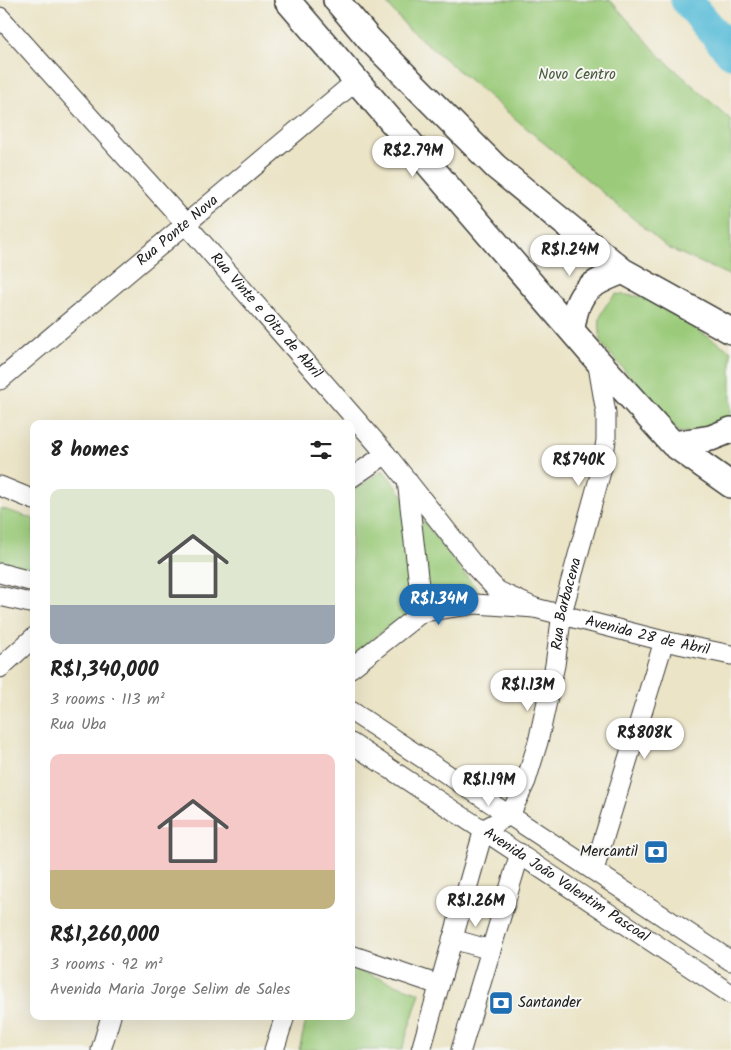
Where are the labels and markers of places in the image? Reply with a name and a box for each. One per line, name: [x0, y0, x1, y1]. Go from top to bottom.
pin: R$2.79M: [367, 136, 459, 178]
pin: R$1.24M: [524, 234, 616, 277]
pin: R$740K: [538, 444, 620, 487]
pin: R$1.34M: [393, 584, 485, 626]
pin: R$1.13M: [482, 670, 574, 712]
pin: R$808K: [604, 718, 686, 760]
pin: R$1.19M: [443, 764, 535, 807]
bank icon: Mercantil: [643, 839, 669, 865]
place label: Mercantil: [580, 840, 638, 864]
pin: R$1.26M: [430, 886, 522, 928]
bank icon: Santander: [488, 990, 514, 1016]
place label: Santander: [518, 991, 582, 1015]

